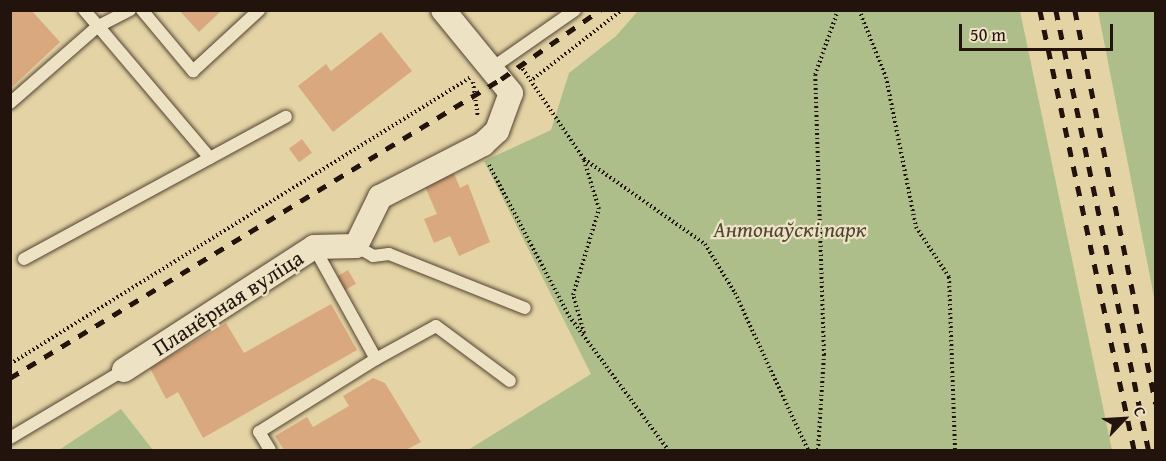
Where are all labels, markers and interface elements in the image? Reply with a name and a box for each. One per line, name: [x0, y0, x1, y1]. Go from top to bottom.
scale bar: [962, 12, 1116, 50]
text: 50 m: [970, 21, 1006, 48]
park label: Антонаўскі парк: [713, 217, 867, 243]
street label: Планёрная вуліца: [148, 245, 308, 361]
north arrow: [1094, 389, 1154, 449]
text: С: [1128, 402, 1153, 421]

